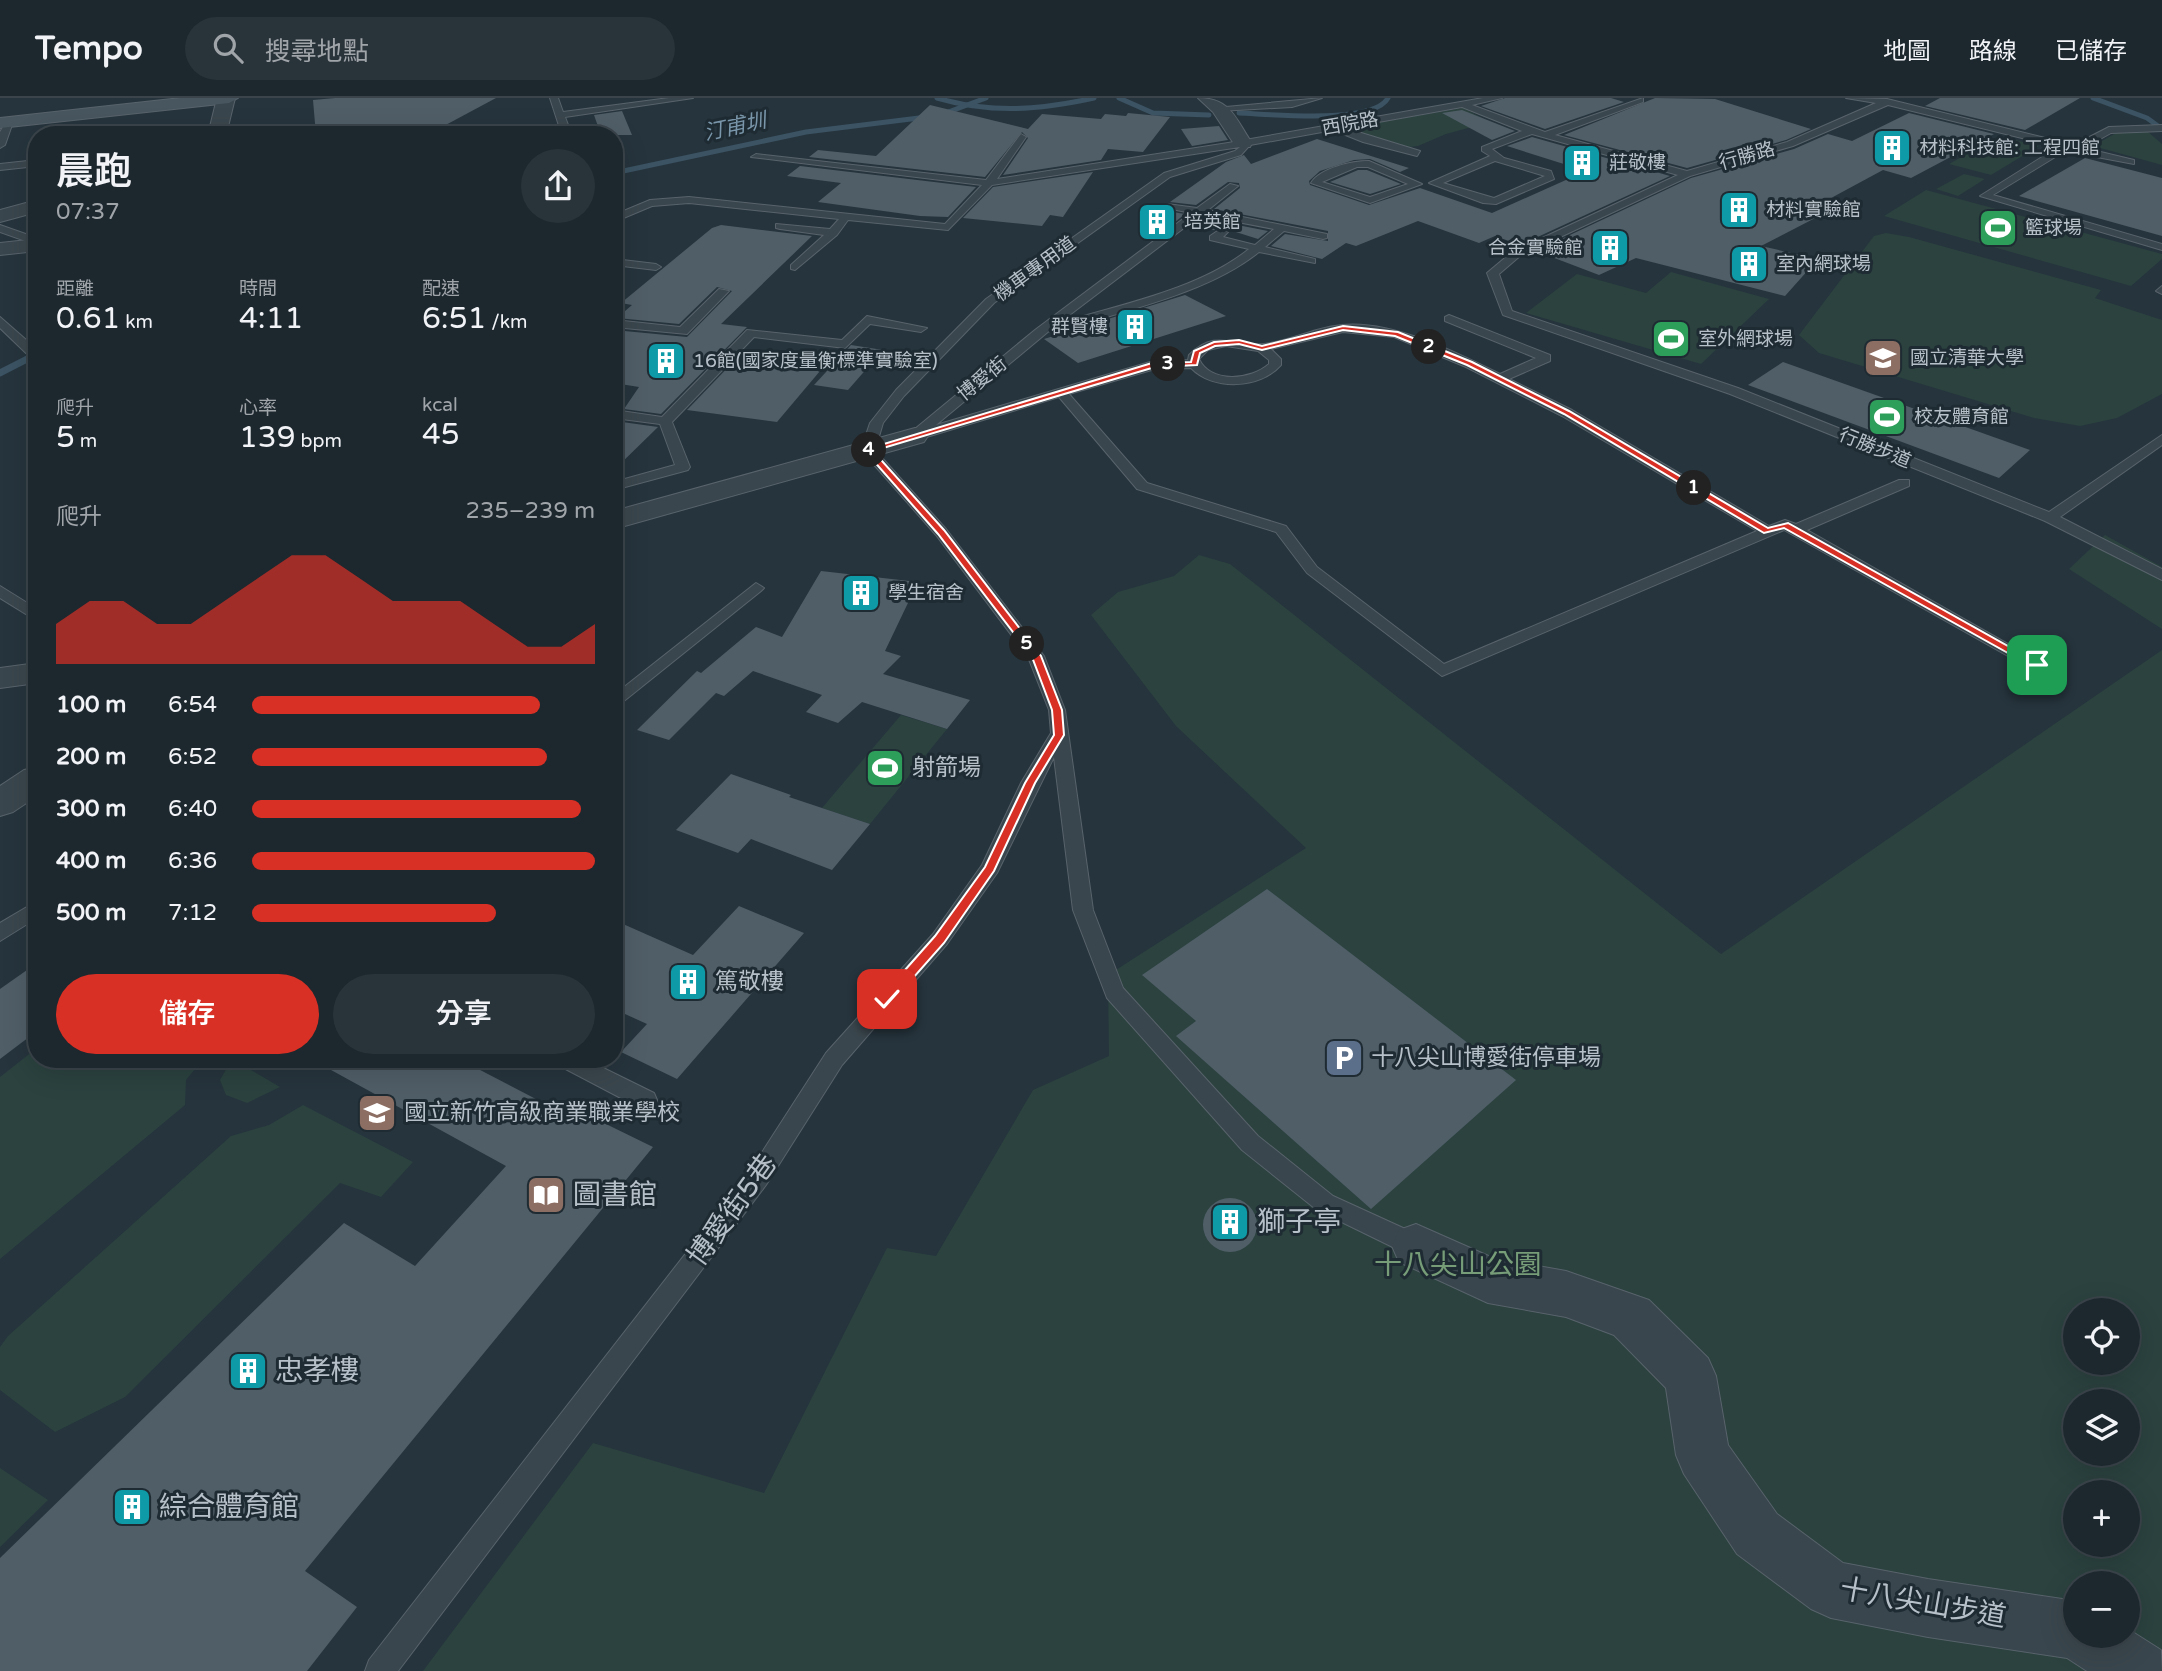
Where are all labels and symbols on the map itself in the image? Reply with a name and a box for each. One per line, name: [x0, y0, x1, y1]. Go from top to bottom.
water label: 汀甫圳: [702, 108, 771, 146]
street label: 西院路: [1320, 108, 1380, 140]
building icon: 材料科技館: 工程四館: [1871, 127, 1913, 169]
place label: 材料科技館: 工程四館: [1919, 137, 2100, 159]
street label: 行勝路: [1717, 138, 1777, 174]
building icon: 莊敬樓: [1561, 142, 1603, 184]
place label: 莊敬樓: [1609, 152, 1666, 174]
building icon: 材料實驗館: [1718, 189, 1760, 231]
place label: 材料實驗館: [1766, 199, 1861, 221]
building icon: 培英館: [1136, 201, 1178, 243]
sports icon: 籃球場: [1977, 207, 2019, 249]
place label: 培英館: [1184, 211, 1241, 233]
place label: 籃球場: [2025, 217, 2082, 239]
building icon: 合金實驗館: [1589, 227, 1631, 269]
street label: 機車專用道: [990, 232, 1080, 306]
place label: 合金實驗館: [1488, 237, 1583, 259]
building icon: 室內網球場: [1728, 243, 1770, 285]
place label: 室內網球場: [1776, 253, 1871, 275]
building icon: 群賢樓: [1114, 306, 1156, 348]
place label: 群賢樓: [1051, 316, 1108, 338]
sports icon: 室外網球場: [1650, 318, 1692, 360]
place label: 室外網球場: [1698, 328, 1793, 350]
pin: 2: [1412, 330, 1446, 364]
school or university icon: 國立清華大學: [1862, 337, 1904, 379]
building icon: 16館(國家度量衡標準實驗室): [645, 340, 687, 382]
pin: 3: [1150, 346, 1186, 382]
place label: 國立清華大學: [1910, 347, 2024, 369]
place label: 16館(國家度量衡標準實驗室): [693, 350, 938, 372]
street label: 博愛街: [953, 353, 1011, 405]
sports icon: 校友體育館: [1866, 396, 1908, 438]
place label: 校友體育館: [1914, 406, 2009, 428]
street label: 行勝步道: [1836, 424, 1914, 472]
pin: 4: [852, 432, 886, 468]
pin: 1: [1676, 470, 1712, 506]
building icon: 學生宿舍: [840, 572, 882, 614]
place label: 學生宿舍: [888, 582, 964, 604]
pin: 5: [1010, 626, 1044, 662]
pin: [2007, 635, 2067, 695]
sports icon: 射箭場: [864, 747, 906, 789]
place label: 射箭場: [912, 754, 981, 782]
building icon: 篤敬樓: [667, 961, 709, 1003]
place label: 篤敬樓: [715, 968, 784, 996]
pin: [857, 969, 917, 1029]
parking icon: 十八尖山博愛街停車場: [1323, 1037, 1365, 1079]
place label: 十八尖山博愛街停車場: [1371, 1044, 1601, 1072]
school or university icon: 國立新竹高級商業職業學校: [356, 1092, 398, 1134]
place label: 國立新竹高級商業職業學校: [404, 1099, 680, 1127]
street label: 博愛街5巷: [680, 1148, 784, 1272]
library icon: 圖書館: [525, 1174, 567, 1216]
place label: 圖書館: [573, 1178, 657, 1212]
building icon: 獅子亭: [1209, 1201, 1251, 1243]
place label: 獅子亭: [1257, 1205, 1341, 1239]
park label: 十八尖山公園: [1374, 1248, 1542, 1282]
building icon: 忠孝樓: [227, 1350, 269, 1392]
place label: 忠孝樓: [275, 1354, 359, 1388]
building icon: 綜合體育館: [111, 1486, 153, 1528]
place label: 綜合體育館: [159, 1490, 299, 1524]
street label: 十八尖山步道: [1837, 1572, 2009, 1634]

